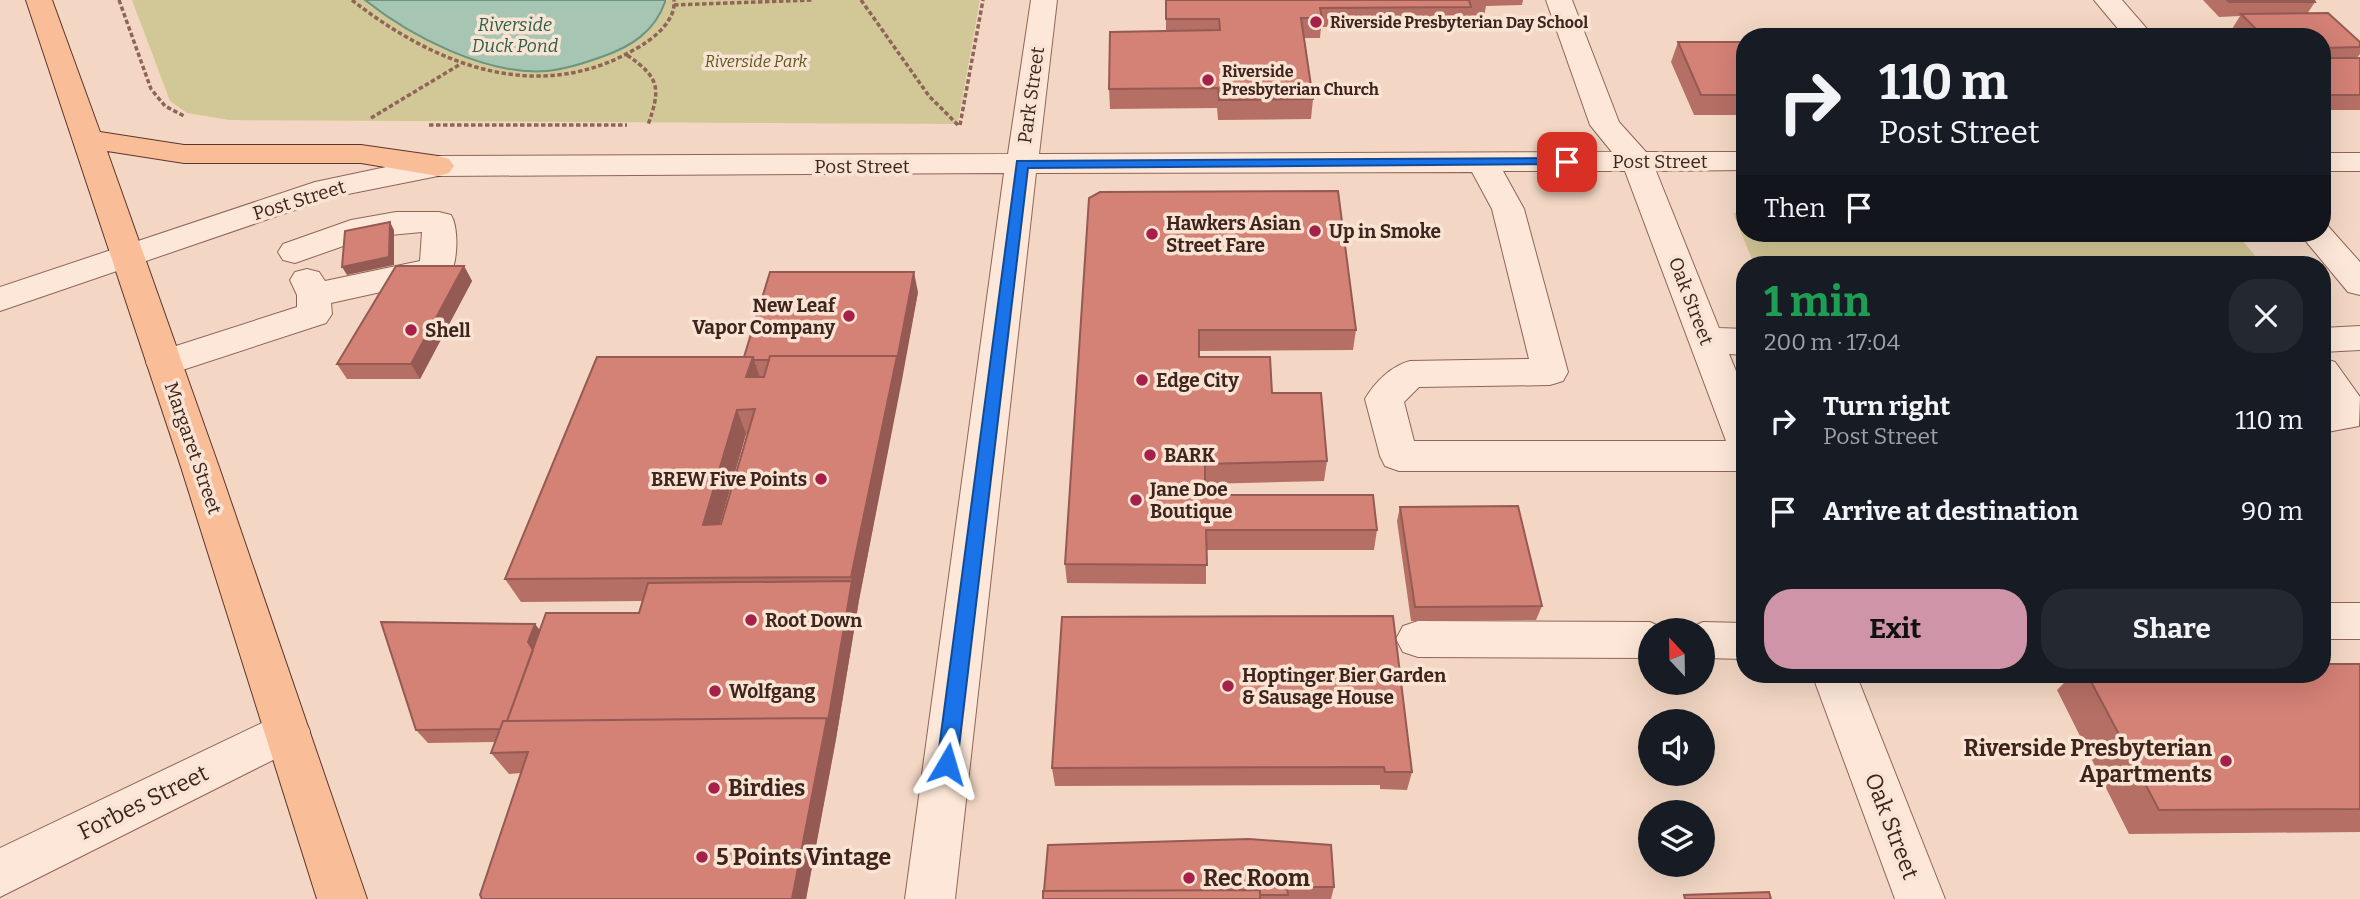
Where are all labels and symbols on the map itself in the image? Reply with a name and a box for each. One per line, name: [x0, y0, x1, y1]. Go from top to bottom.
place label: Riverside Presbyterian Day School: [1330, 13, 1588, 32]
water label: Riverside Duck Pond: [472, 14, 559, 57]
marker: Riverside Presbyterian Day School: [1308, 14, 1324, 30]
street label: Park Street: [1013, 45, 1049, 145]
park label: Riverside Park: [705, 52, 808, 71]
place label: Riverside Presbyterian Church: [1222, 62, 1379, 99]
marker: Riverside Presbyterian Church: [1200, 72, 1216, 88]
pin: [1537, 132, 1597, 192]
street label: Post Street: [1612, 150, 1708, 173]
street label: Post Street: [814, 155, 910, 178]
street label: Post Street: [250, 175, 348, 225]
place label: Hawkers Asian Street Fare: [1166, 212, 1302, 257]
place label: Up in Smoke: [1329, 220, 1441, 243]
marker: Up in Smoke: [1307, 223, 1323, 239]
marker: Hawkers Asian Street Fare: [1144, 226, 1160, 242]
street label: Oak Street: [1664, 254, 1718, 348]
place label: New Leaf Vapor Company: [692, 294, 837, 339]
marker: New Leaf Vapor Company: [841, 308, 857, 324]
place label: Shell: [425, 319, 471, 342]
marker: Shell: [403, 322, 419, 338]
place label: Edge City: [1156, 369, 1239, 392]
marker: Edge City: [1134, 372, 1150, 388]
street label: Margaret Street: [160, 379, 226, 517]
place label: BARK: [1164, 444, 1215, 467]
marker: BARK: [1142, 447, 1158, 463]
place label: BREW Five Points: [651, 468, 807, 491]
marker: BREW Five Points: [813, 471, 829, 487]
place label: Jane Doe Boutique: [1149, 478, 1232, 523]
marker: Jane Doe Boutique: [1128, 492, 1144, 508]
place label: Root Down: [765, 609, 863, 632]
marker: Root Down: [743, 612, 759, 628]
north arrow: [1638, 618, 1715, 695]
place label: Hoptinger Bier Garden & Sausage House: [1242, 664, 1447, 709]
marker: Hoptinger Bier Garden & Sausage House: [1220, 678, 1236, 694]
place label: Wolfgang: [729, 680, 816, 703]
marker: Wolfgang: [707, 683, 723, 699]
position arrow: [910, 727, 984, 801]
place label: Riverside Presbyterian Apartments: [1964, 734, 2212, 788]
marker: Riverside Presbyterian Apartments: [2218, 753, 2234, 769]
street label: Forbes Street: [73, 758, 213, 846]
street label: Oak Street: [1859, 769, 1925, 883]
place label: Birdies: [728, 774, 805, 802]
marker: Birdies: [706, 780, 722, 796]
place label: 5 Points Vintage: [716, 843, 891, 871]
marker: 5 Points Vintage: [694, 849, 710, 865]
place label: Rec Room: [1203, 864, 1310, 892]
marker: Rec Room: [1181, 870, 1197, 886]

